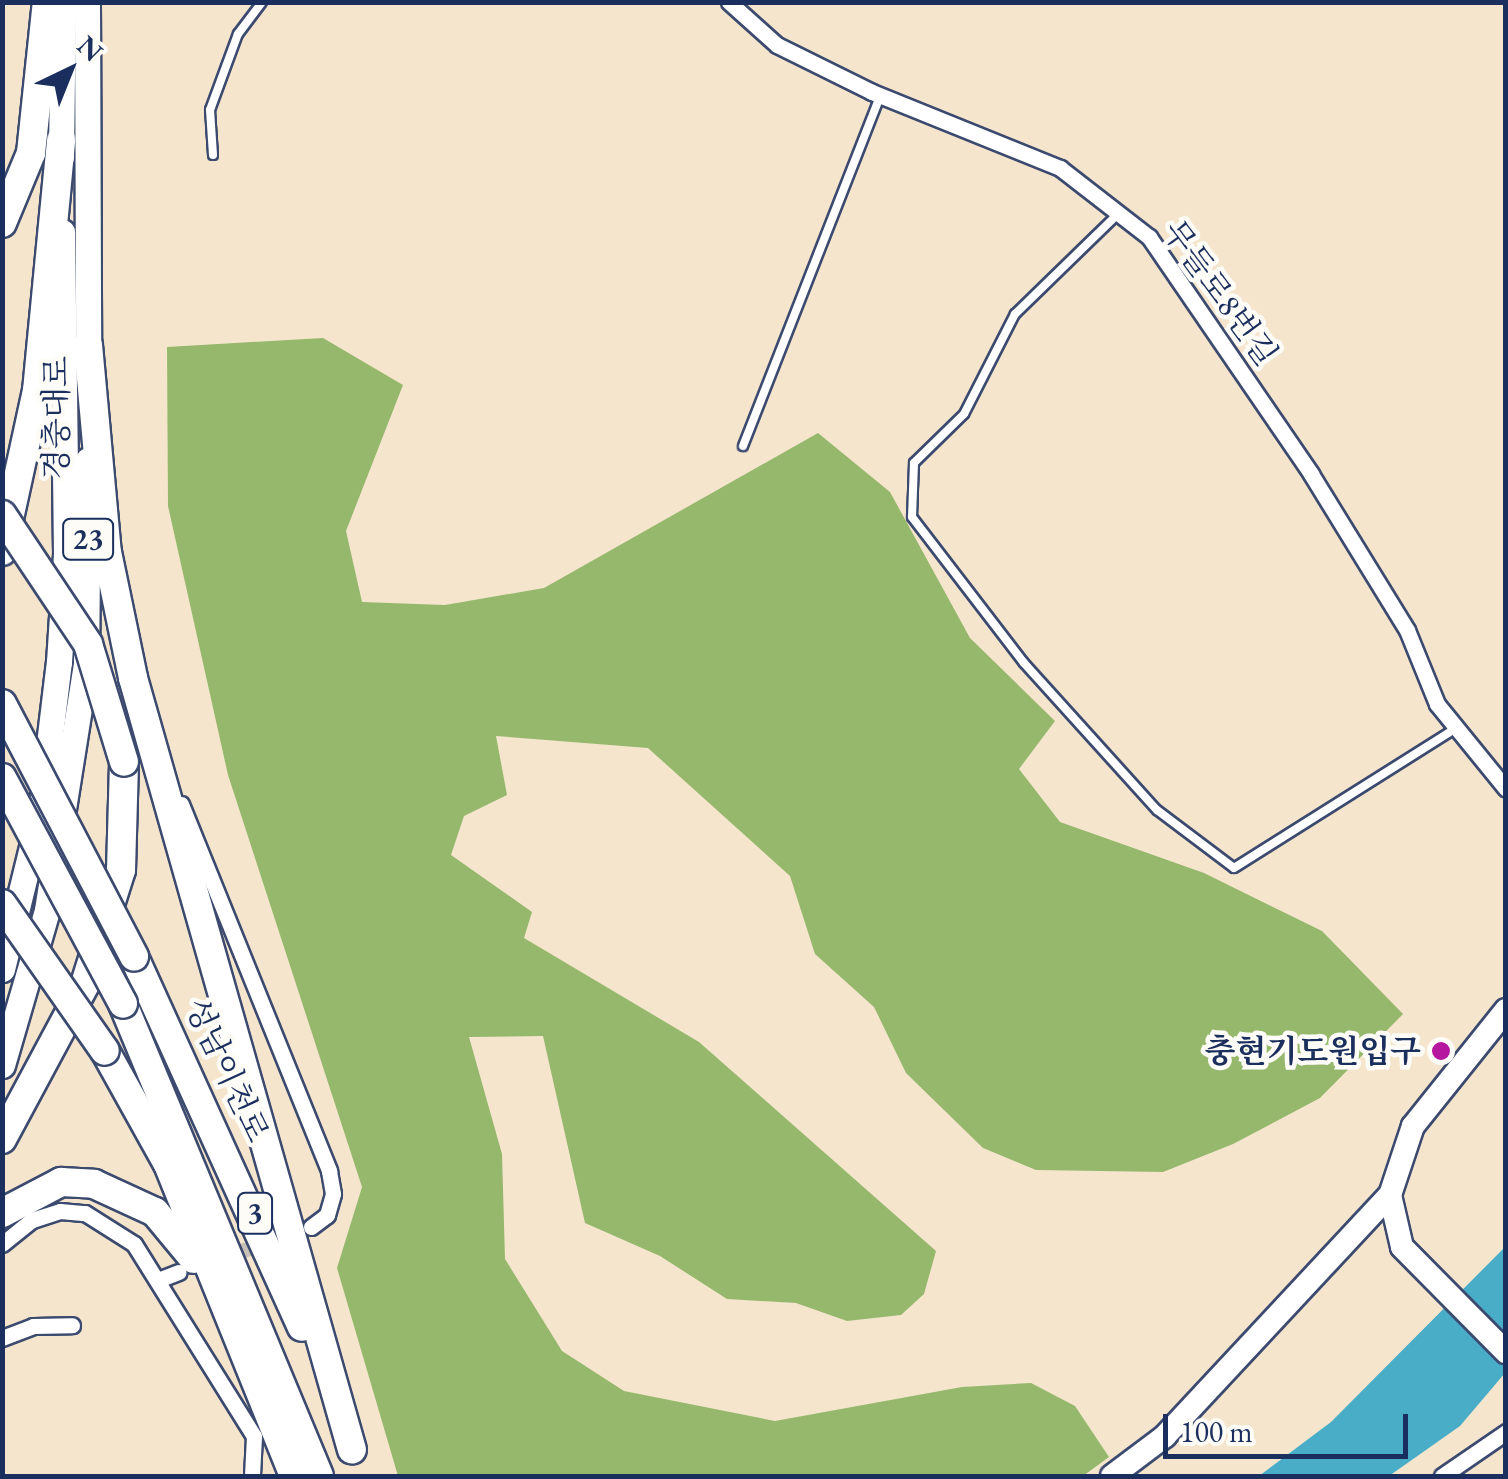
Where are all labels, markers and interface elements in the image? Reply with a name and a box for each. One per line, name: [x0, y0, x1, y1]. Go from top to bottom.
north arrow: [20, 20, 120, 120]
text: N: [70, 27, 111, 69]
street label: 무들로8번길: [1155, 213, 1285, 373]
street label: 경충대로: [37, 356, 75, 480]
road number: 23: [61, 514, 116, 564]
street label: 성남이천로: [177, 992, 277, 1148]
place label: 충현기도원입구: [1205, 1032, 1421, 1070]
marker: 충현기도원입구: [1430, 1040, 1452, 1062]
road number: 3: [235, 1188, 275, 1238]
scale bar: [1168, 1394, 1413, 1456]
text: 100 m: [1180, 1412, 1253, 1451]

